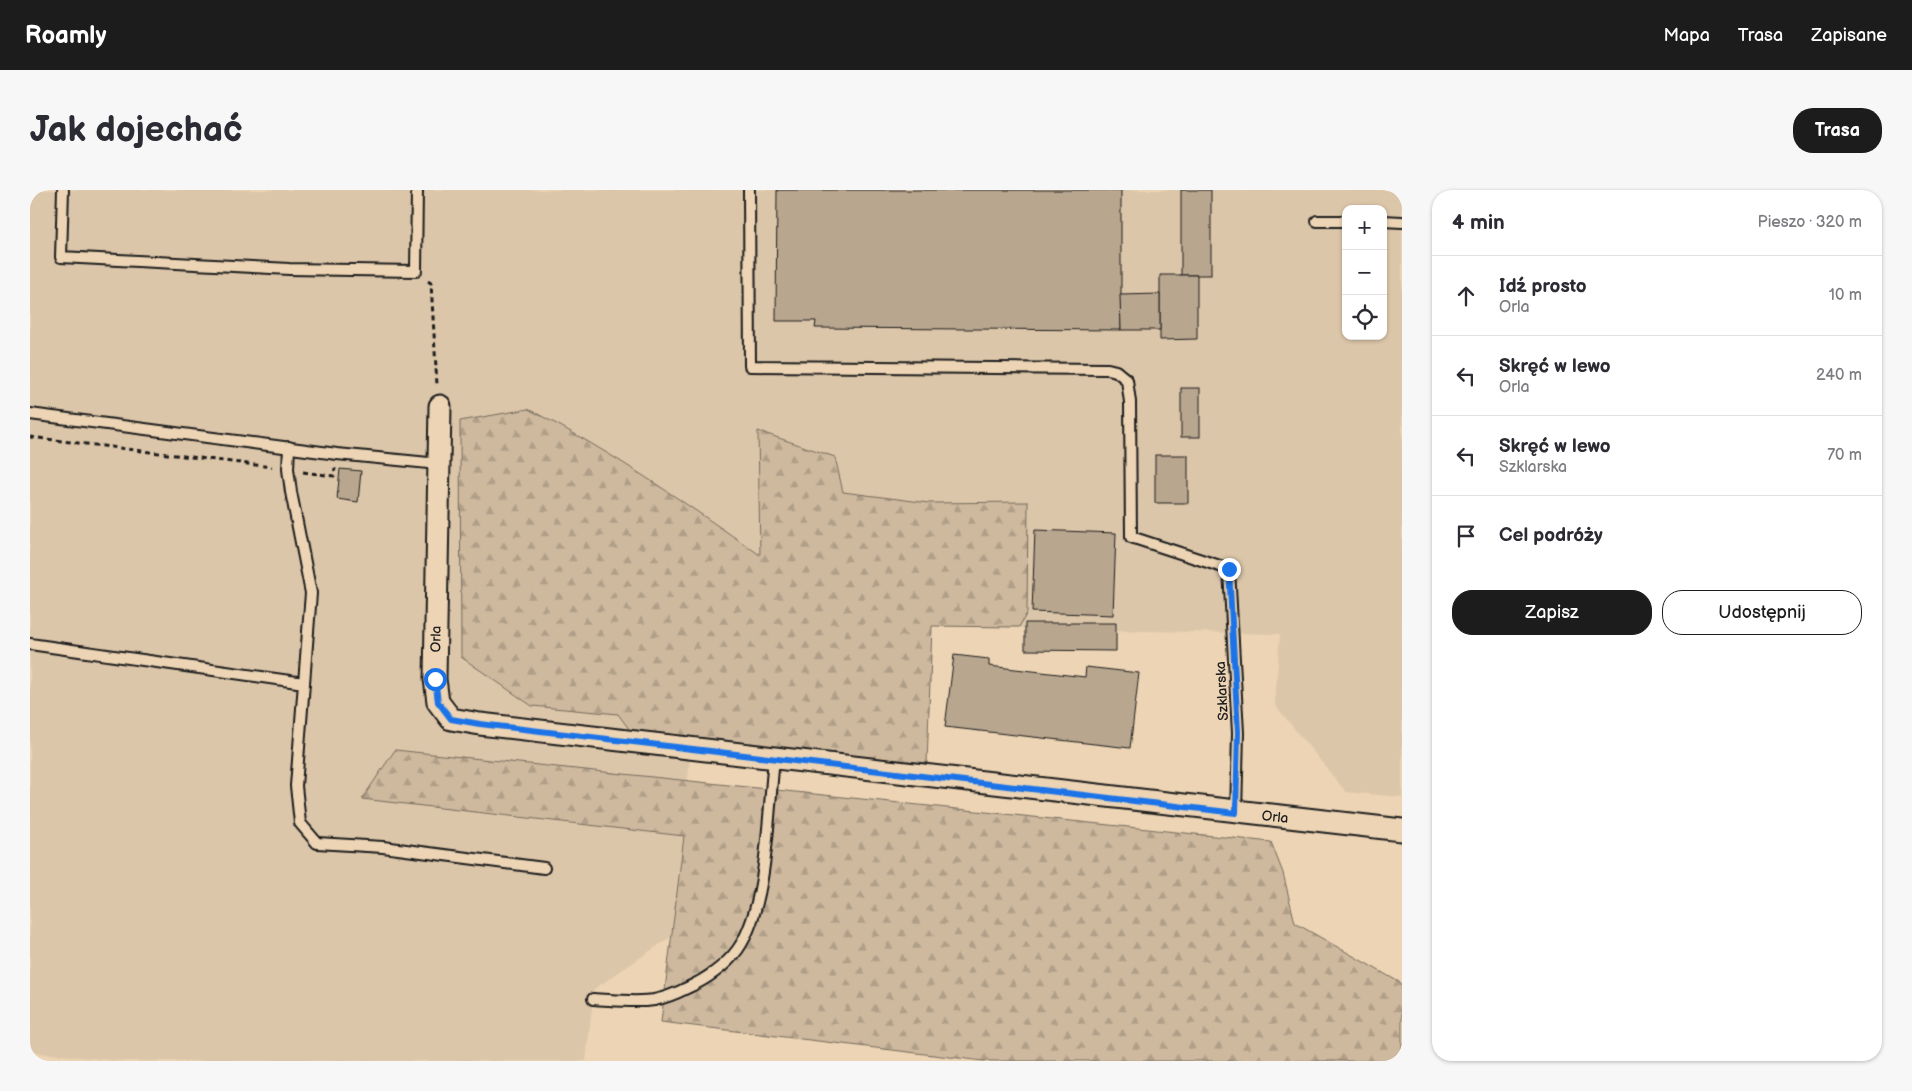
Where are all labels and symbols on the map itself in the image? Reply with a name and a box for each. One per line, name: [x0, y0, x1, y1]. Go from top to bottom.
route end: [1218, 558, 1241, 581]
street label: Orla: [427, 625, 445, 652]
street label: Szklarska: [1212, 661, 1232, 721]
route start: [424, 668, 447, 691]
street label: Orla: [1261, 807, 1289, 827]

